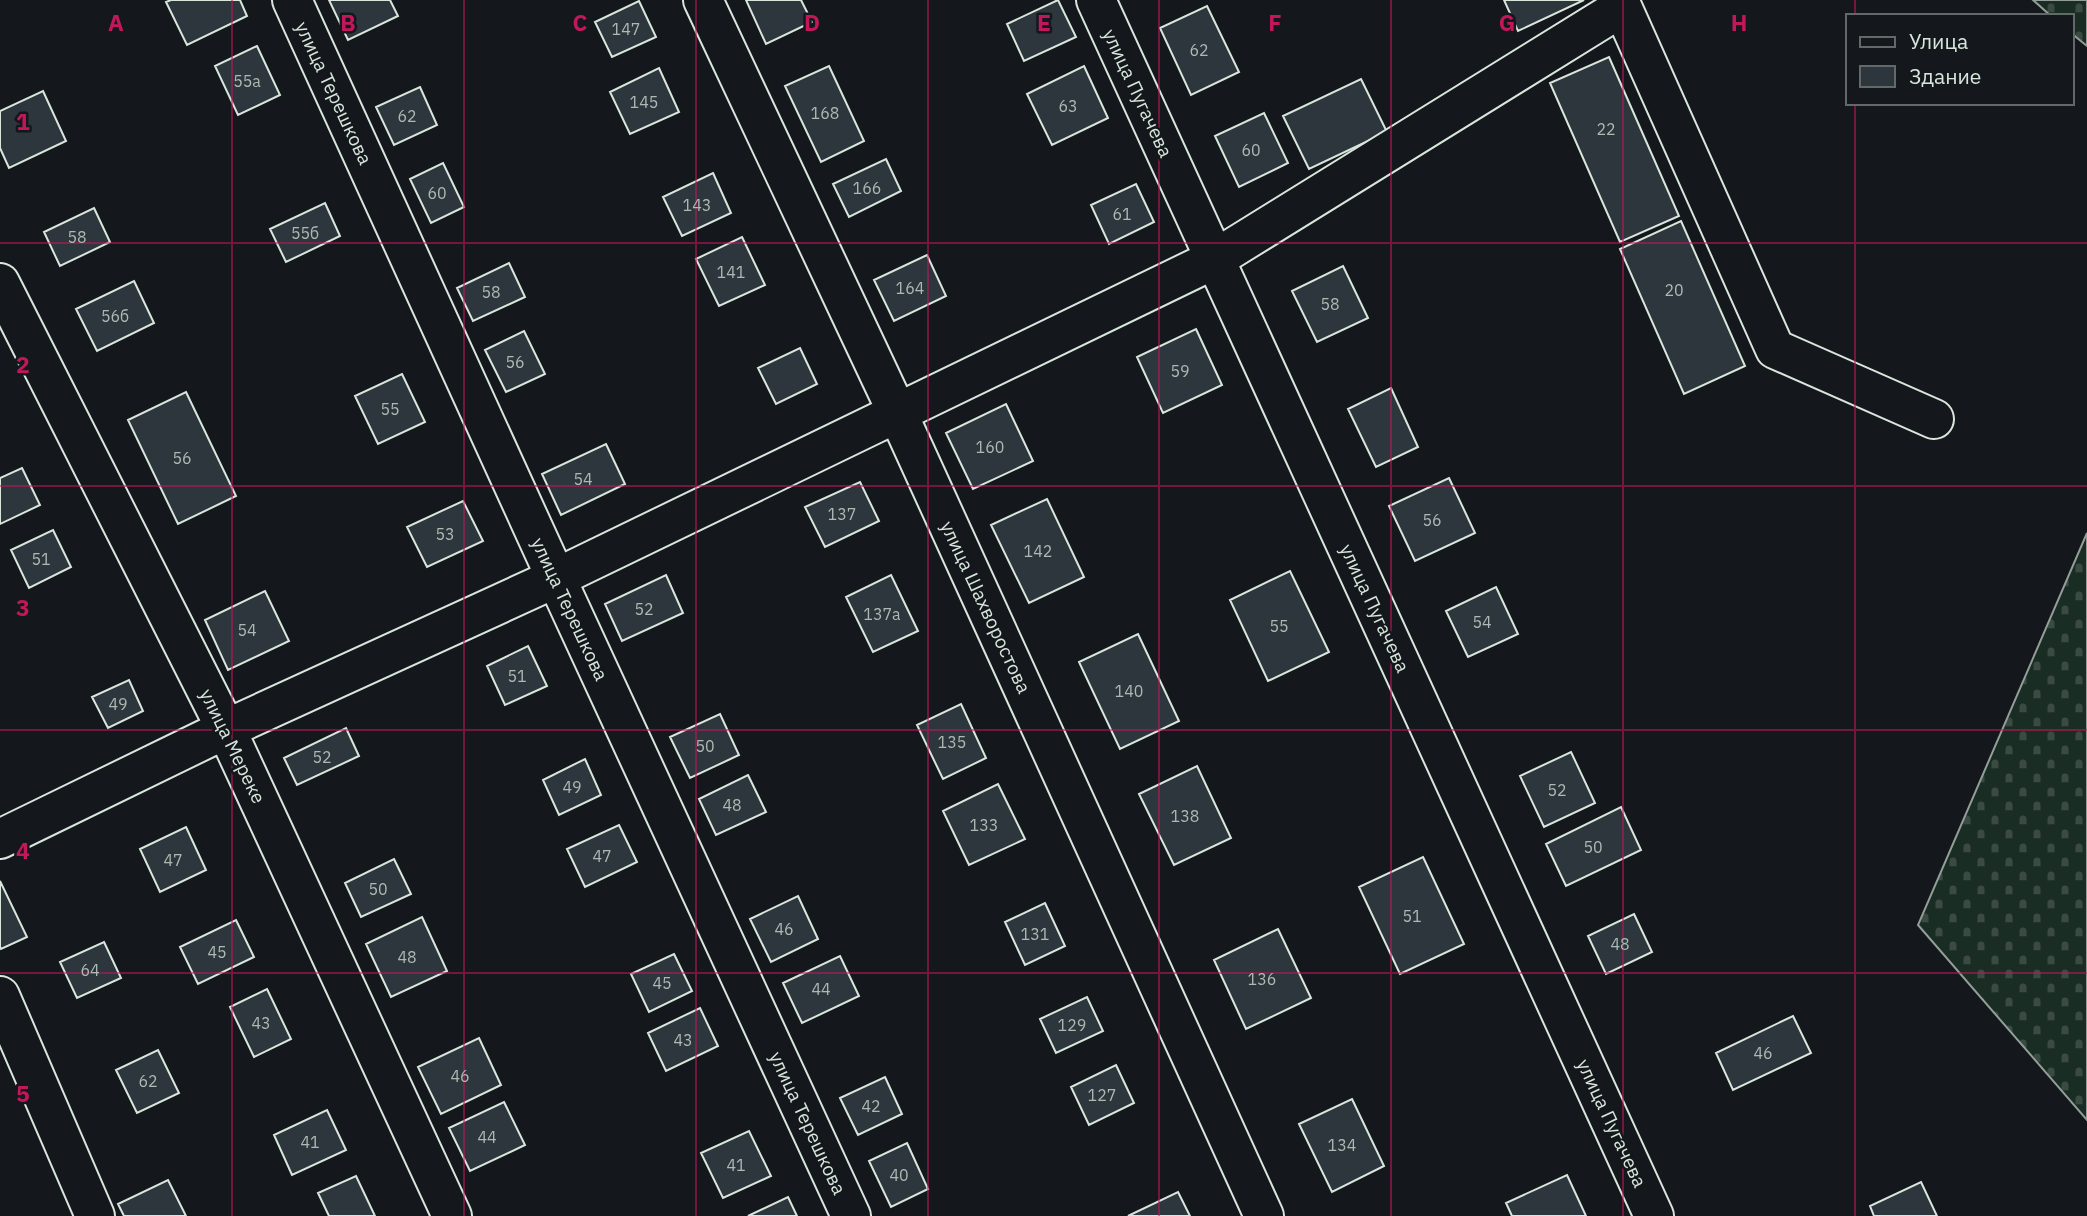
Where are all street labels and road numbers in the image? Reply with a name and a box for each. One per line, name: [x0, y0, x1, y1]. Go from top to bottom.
street label: улица Терешкова: [290, 18, 378, 168]
street label: улица Пугачева: [1098, 25, 1178, 161]
street label: улица Шахворостова: [935, 517, 1037, 697]
street label: улица Терешкова: [526, 534, 614, 684]
street label: улица Пугачева: [1335, 540, 1415, 676]
street label: улица Мереке: [195, 685, 271, 807]
street label: улица Терешкова: [764, 1048, 852, 1198]
street label: улица Пугачева: [1572, 1055, 1652, 1191]

